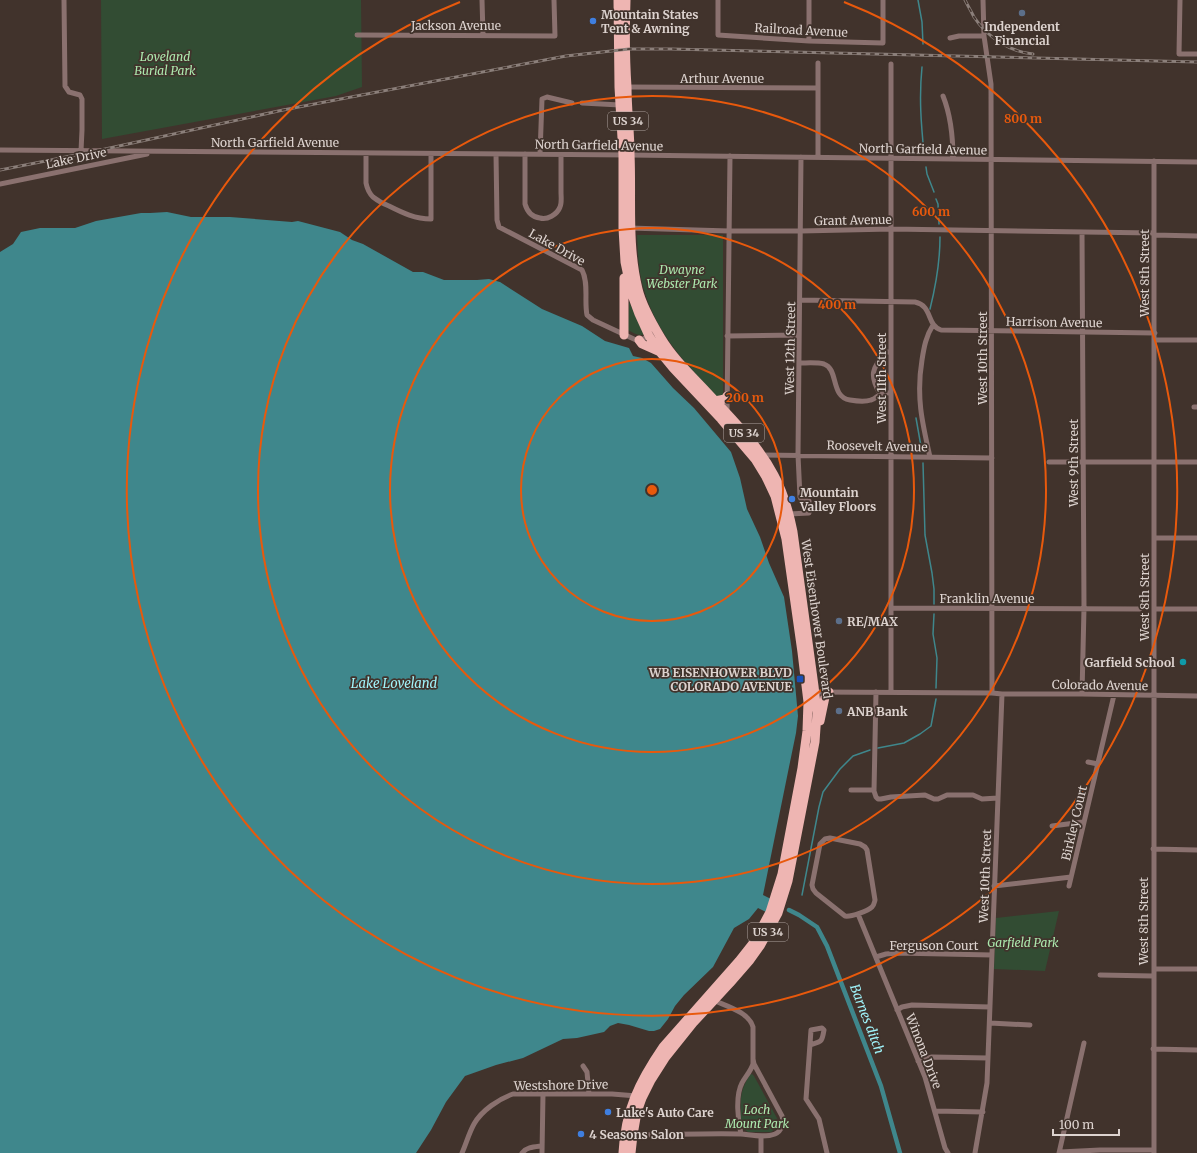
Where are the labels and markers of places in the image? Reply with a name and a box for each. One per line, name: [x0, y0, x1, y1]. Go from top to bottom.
place label: Mountain States Tent & Awning: [601, 7, 698, 36]
marker: Independent Financial: [1017, 8, 1027, 18]
marker: Mountain States Tent & Awning: [588, 16, 598, 26]
place label: Independent Financial: [984, 19, 1060, 48]
centre of rings: [645, 483, 659, 497]
place label: Mountain Valley Floors: [799, 485, 876, 514]
marker: Mountain Valley Floors: [787, 494, 797, 504]
place label: RE/MAX: [847, 614, 898, 629]
marker: RE/MAX: [834, 616, 844, 626]
place label: Garfield School: [1084, 655, 1175, 670]
marker: Garfield School: [1178, 657, 1188, 667]
place label: WB EISENHOWER BLVD COLORADO AVENUE: [648, 665, 792, 694]
marker: WB EISENHOWER BLVD COLORADO AVENUE: [795, 674, 805, 684]
place label: ANB Bank: [846, 704, 908, 719]
marker: ANB Bank: [834, 706, 844, 716]
place label: Luke's Auto Care: [616, 1105, 714, 1120]
marker: Luke's Auto Care: [603, 1107, 613, 1117]
place label: 4 Seasons Salon: [589, 1127, 684, 1142]
marker: 4 Seasons Salon: [576, 1129, 586, 1139]

